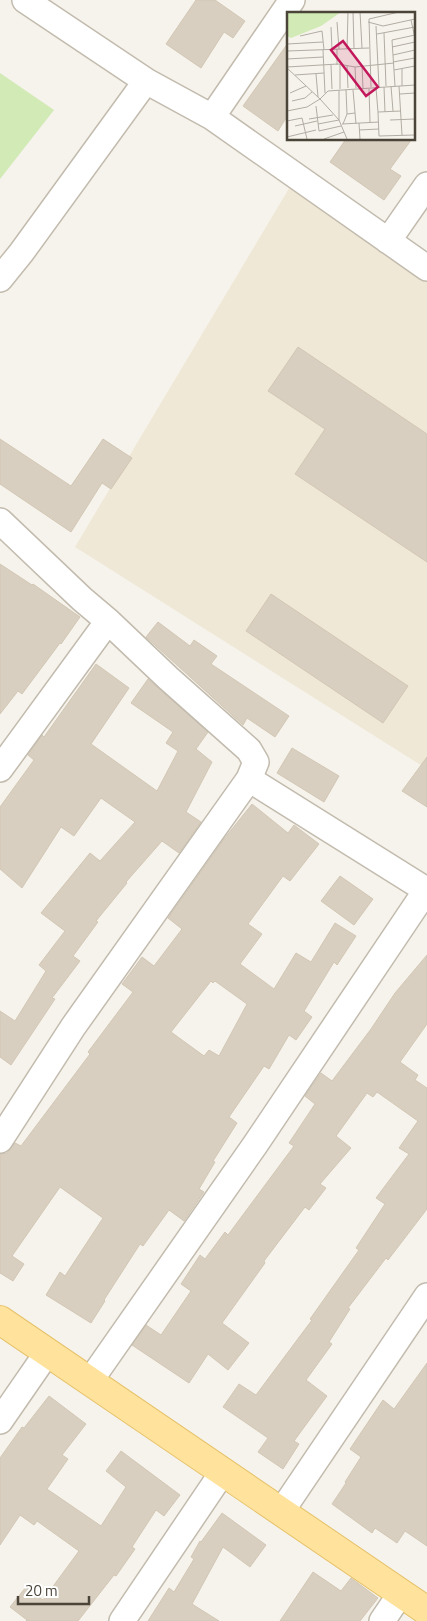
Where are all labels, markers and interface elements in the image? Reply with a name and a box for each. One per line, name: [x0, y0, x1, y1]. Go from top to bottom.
inset map: [287, 12, 414, 140]
scale bar: [18, 1574, 89, 1606]
text: 20 m: [25, 1579, 58, 1602]

